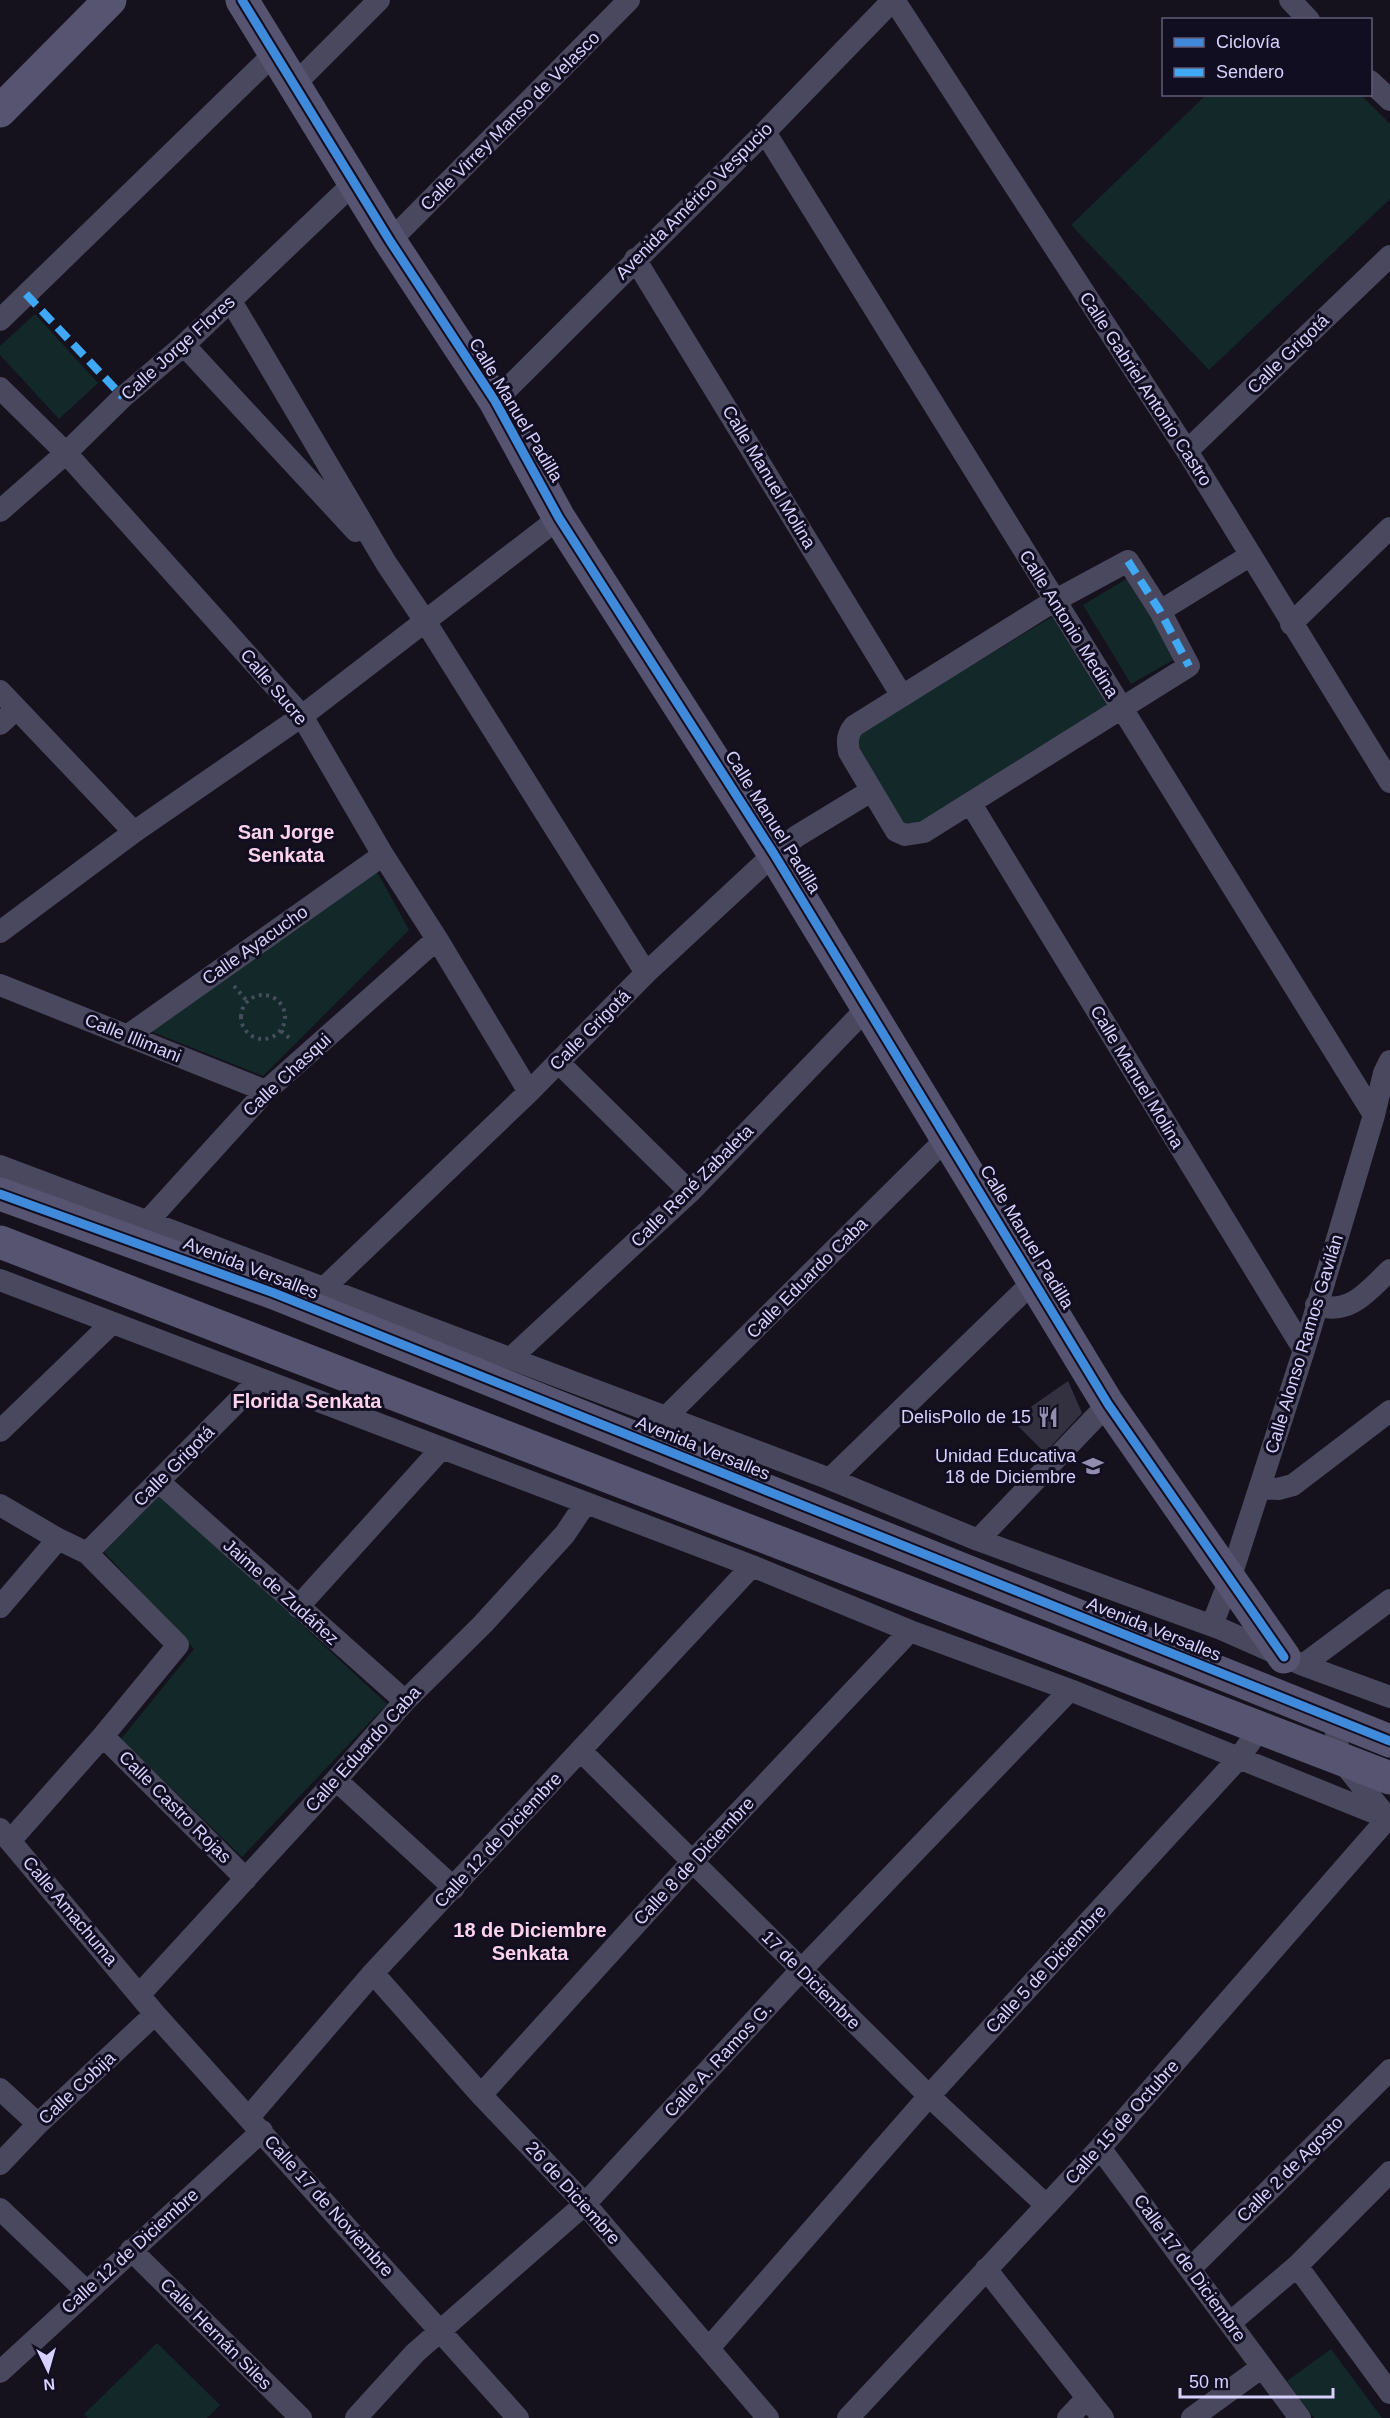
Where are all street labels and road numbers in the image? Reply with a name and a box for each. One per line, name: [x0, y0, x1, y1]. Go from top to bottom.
street label: Calle Virrey Manso de Velasco: [416, 27, 604, 215]
street label: Avenida Américo Vespucio: [612, 119, 776, 283]
street label: Calle Gabriel Antonio Castro: [1076, 288, 1216, 490]
street label: Calle Jorge Flores: [117, 292, 239, 404]
street label: Calle Grigotá: [1243, 310, 1333, 398]
street label: Calle Manuel Padilla: [465, 335, 567, 486]
street label: Calle Manuel Molina: [718, 402, 820, 553]
street label: Calle Antonio Medina: [1015, 547, 1123, 702]
street label: Calle Sucre: [236, 645, 312, 729]
street label: Calle Manuel Padilla: [721, 747, 825, 898]
street label: Calle Ayacucho: [199, 901, 311, 989]
street label: Calle Grigotá: [546, 985, 635, 1074]
street label: Calle Manuel Molina: [1086, 1002, 1188, 1153]
street label: Calle Illimani: [82, 1010, 184, 1066]
street label: Calle Chasqui: [239, 1029, 335, 1121]
street label: Calle René Zabaleta: [627, 1120, 758, 1251]
street label: Calle Manuel Padilla: [976, 1162, 1078, 1313]
street label: Calle Eduardo Caba: [743, 1213, 872, 1342]
street label: Calle Alonso Ramos Gavilán: [1261, 1232, 1347, 1456]
street label: Avenida Versalles: [181, 1233, 321, 1303]
street label: Avenida Versalles: [633, 1412, 773, 1484]
street label: Calle Grigotá: [130, 1421, 219, 1510]
street label: Jaime de Zudáñez: [219, 1535, 343, 1649]
street label: Avenida Versalles: [1084, 1593, 1224, 1665]
street label: Calle Eduardo Caba: [301, 1681, 425, 1816]
street label: Calle Castro Rojas: [115, 1747, 235, 1867]
street label: Calle 12 de Diciembre: [430, 1768, 566, 1912]
street label: Calle 8 de Diciembre: [630, 1793, 758, 1929]
street label: Calle Amachuma: [19, 1852, 122, 1970]
street label: Calle 5 de Diciembre: [982, 1901, 1110, 2037]
street label: 17 de Diciembre: [758, 1927, 864, 2033]
street label: Calle A. Ramos G.: [660, 1999, 776, 2121]
street label: Calle Cobija: [35, 2047, 120, 2128]
street label: Calle 15 de Octubre: [1061, 2056, 1183, 2188]
street label: Calle 2 de Agosto: [1233, 2112, 1347, 2226]
street label: Calle 17 de Noviembre: [260, 2131, 398, 2281]
street label: 26 de Diciembre: [522, 2138, 624, 2248]
street label: Calle 12 de Diciembre: [58, 2184, 202, 2318]
street label: Calle 17 de Diciembre: [1130, 2190, 1250, 2346]
street label: Calle Hernán Siles: [156, 2274, 276, 2394]

